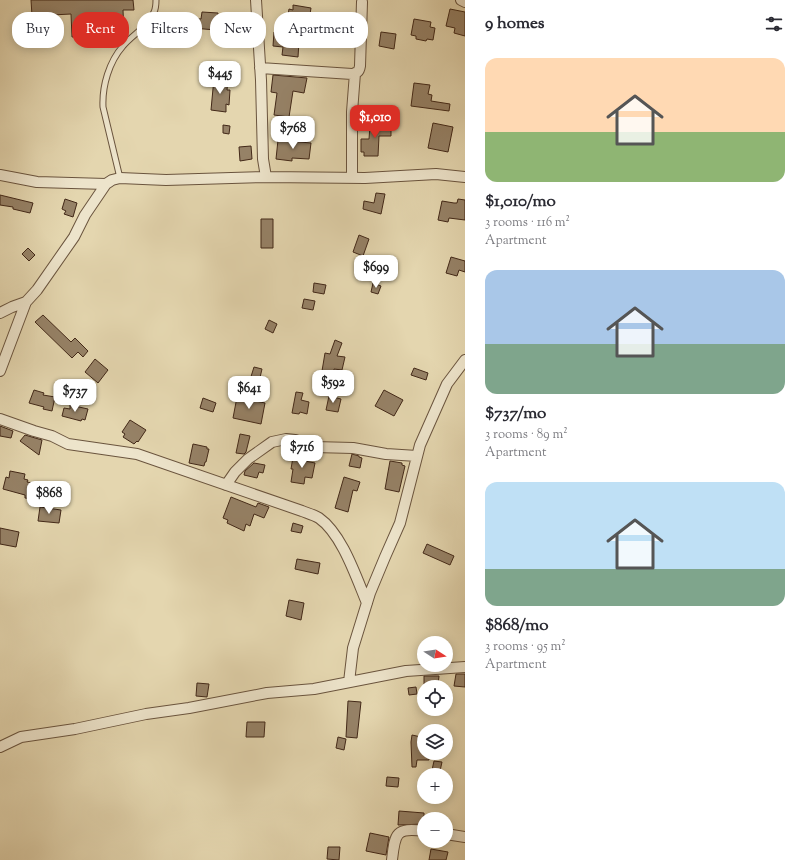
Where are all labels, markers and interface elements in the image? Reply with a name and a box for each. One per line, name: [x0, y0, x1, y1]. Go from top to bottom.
chip: Buy: [12, 12, 64, 48]
chip: Rent: [72, 12, 129, 48]
chip: Filters: [137, 12, 202, 48]
chip: New: [210, 12, 266, 48]
chip: Apartment: [274, 12, 368, 48]
text: 9 homes: [485, 12, 544, 36]
icon: filters: [763, 13, 785, 35]
pin: $445: [196, 61, 244, 95]
text: $445: [208, 65, 232, 83]
icon: home: [599, 84, 671, 156]
pin: $1,010: [342, 105, 408, 139]
text: $1,010: [359, 109, 391, 127]
pin: $768: [269, 116, 317, 150]
text: $768: [280, 120, 306, 138]
text: $1,010/mo: [485, 190, 556, 214]
text: 3 rooms · 116 m²: [485, 214, 570, 232]
text: Apartment: [485, 232, 546, 250]
pin: $699: [352, 255, 400, 289]
text: $699: [363, 259, 389, 277]
icon: home: [599, 296, 671, 368]
pin: $592: [309, 370, 357, 404]
text: $592: [321, 374, 345, 392]
pin: $641: [225, 376, 273, 410]
pin: $737: [51, 379, 99, 413]
text: $641: [237, 380, 261, 398]
text: $737: [62, 383, 88, 401]
text: $737/mo: [485, 402, 546, 426]
text: 3 rooms · 89 m²: [485, 426, 568, 444]
pin: $716: [278, 435, 326, 469]
text: $716: [290, 439, 314, 457]
text: Apartment: [485, 444, 546, 462]
pin: $868: [25, 481, 73, 515]
text: $868: [36, 485, 62, 503]
icon: home: [599, 508, 671, 580]
text: $868/mo: [485, 614, 548, 638]
north arrow: [417, 636, 453, 672]
map controls: [417, 636, 453, 848]
text: 3 rooms · 95 m²: [485, 638, 566, 656]
text: Apartment: [485, 656, 546, 674]
button: locate: [417, 680, 453, 716]
button: layers: [417, 724, 453, 760]
button: +: [417, 768, 453, 804]
button: −: [417, 812, 453, 848]

